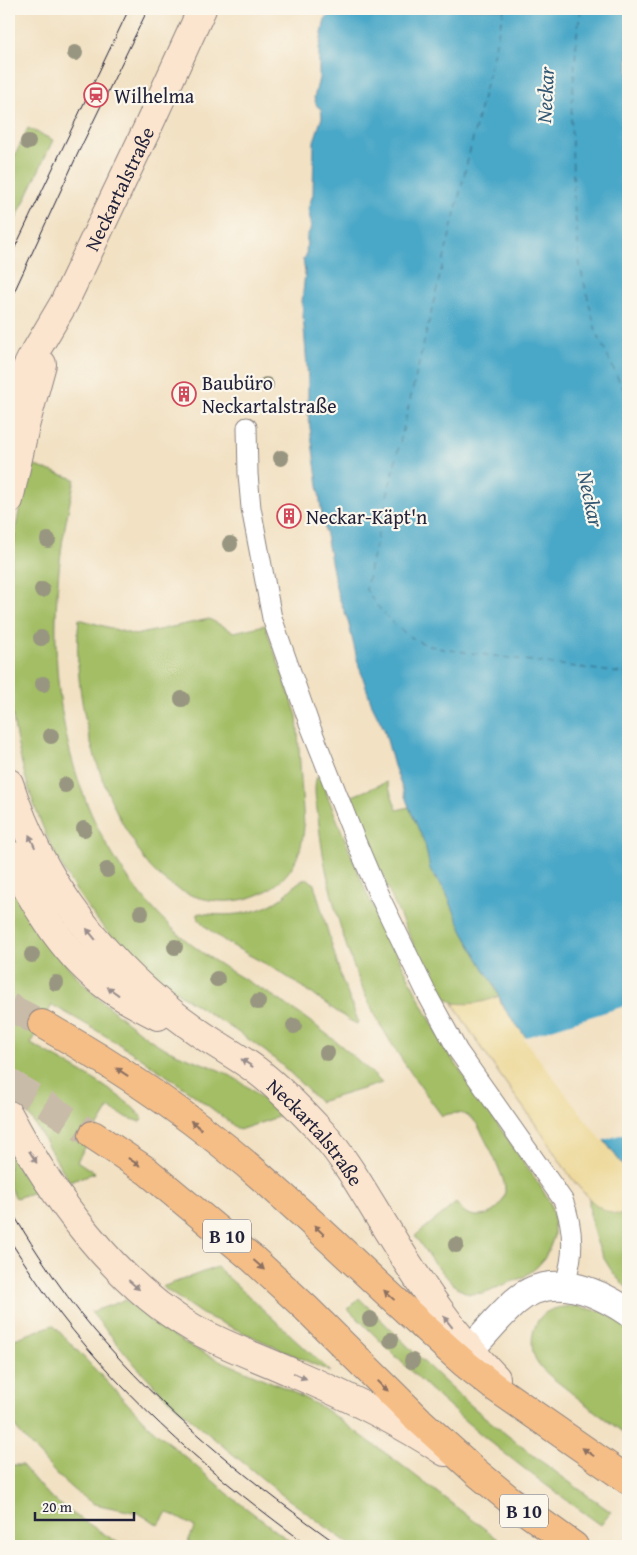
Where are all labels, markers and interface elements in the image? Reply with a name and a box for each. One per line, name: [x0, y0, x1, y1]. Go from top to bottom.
water label: Neckar: [528, 65, 562, 125]
place label: Wilhelma: [114, 81, 195, 110]
station icon: Wilhelma: [83, 82, 109, 108]
street label: Neckartalstraße: [77, 121, 161, 255]
place label: Baubüro Neckartalstraße: [202, 368, 337, 420]
building icon: Baubüro Neckartalstraße: [171, 381, 197, 407]
water label: Neckar: [570, 467, 612, 531]
place label: Neckar-Käpt'n: [306, 502, 427, 531]
building icon: Neckar-Käpt'n: [276, 503, 302, 529]
one-way arrow: [27, 834, 36, 849]
one-way arrow: [85, 927, 96, 940]
one-way arrow: [107, 985, 120, 996]
one-way arrow: [240, 1059, 253, 1068]
one-way arrow: [115, 1067, 129, 1077]
street label: Neckartalstraße: [261, 1071, 371, 1191]
one-way arrow: [190, 1119, 203, 1130]
one-way arrow: [29, 1151, 38, 1164]
one-way arrow: [127, 1157, 140, 1167]
road number: B 10: [203, 1220, 251, 1252]
one-way arrow: [314, 1224, 326, 1236]
one-way arrow: [253, 1259, 266, 1270]
one-way arrow: [127, 1279, 140, 1290]
one-way arrow: [382, 1289, 395, 1300]
one-way arrow: [443, 1316, 454, 1329]
one-way arrow: [293, 1372, 307, 1380]
one-way arrow: [377, 1379, 389, 1391]
one-way arrow: [581, 1447, 595, 1457]
scale bar: [35, 1490, 134, 1522]
road number: B 10: [500, 1494, 548, 1528]
text: 20 m: [42, 1496, 73, 1517]

